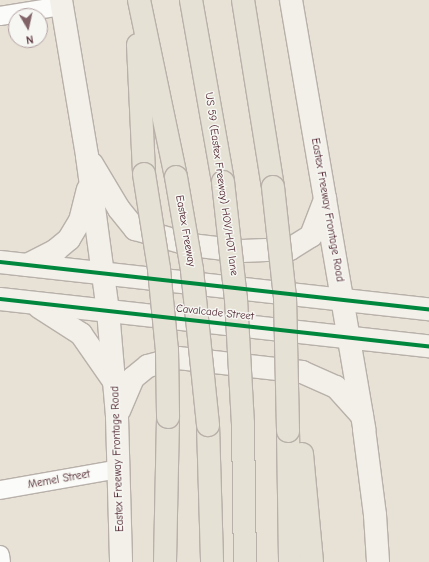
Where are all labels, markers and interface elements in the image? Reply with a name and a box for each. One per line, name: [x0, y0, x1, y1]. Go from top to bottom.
north arrow: [8, 8, 48, 48]
text: N: [25, 32, 34, 46]
street label: US 59 (Eastex Freeway) HOV/HOT lane: [202, 91, 240, 277]
street label: Eastex Freeway Frontage Road: [308, 137, 346, 283]
street label: Eastex Freeway: [172, 194, 198, 268]
street label: Cavalcade Street: [175, 302, 255, 324]
street label: Eastex Freeway Frontage Road: [109, 386, 127, 532]
street label: Memel Street: [27, 468, 91, 492]

